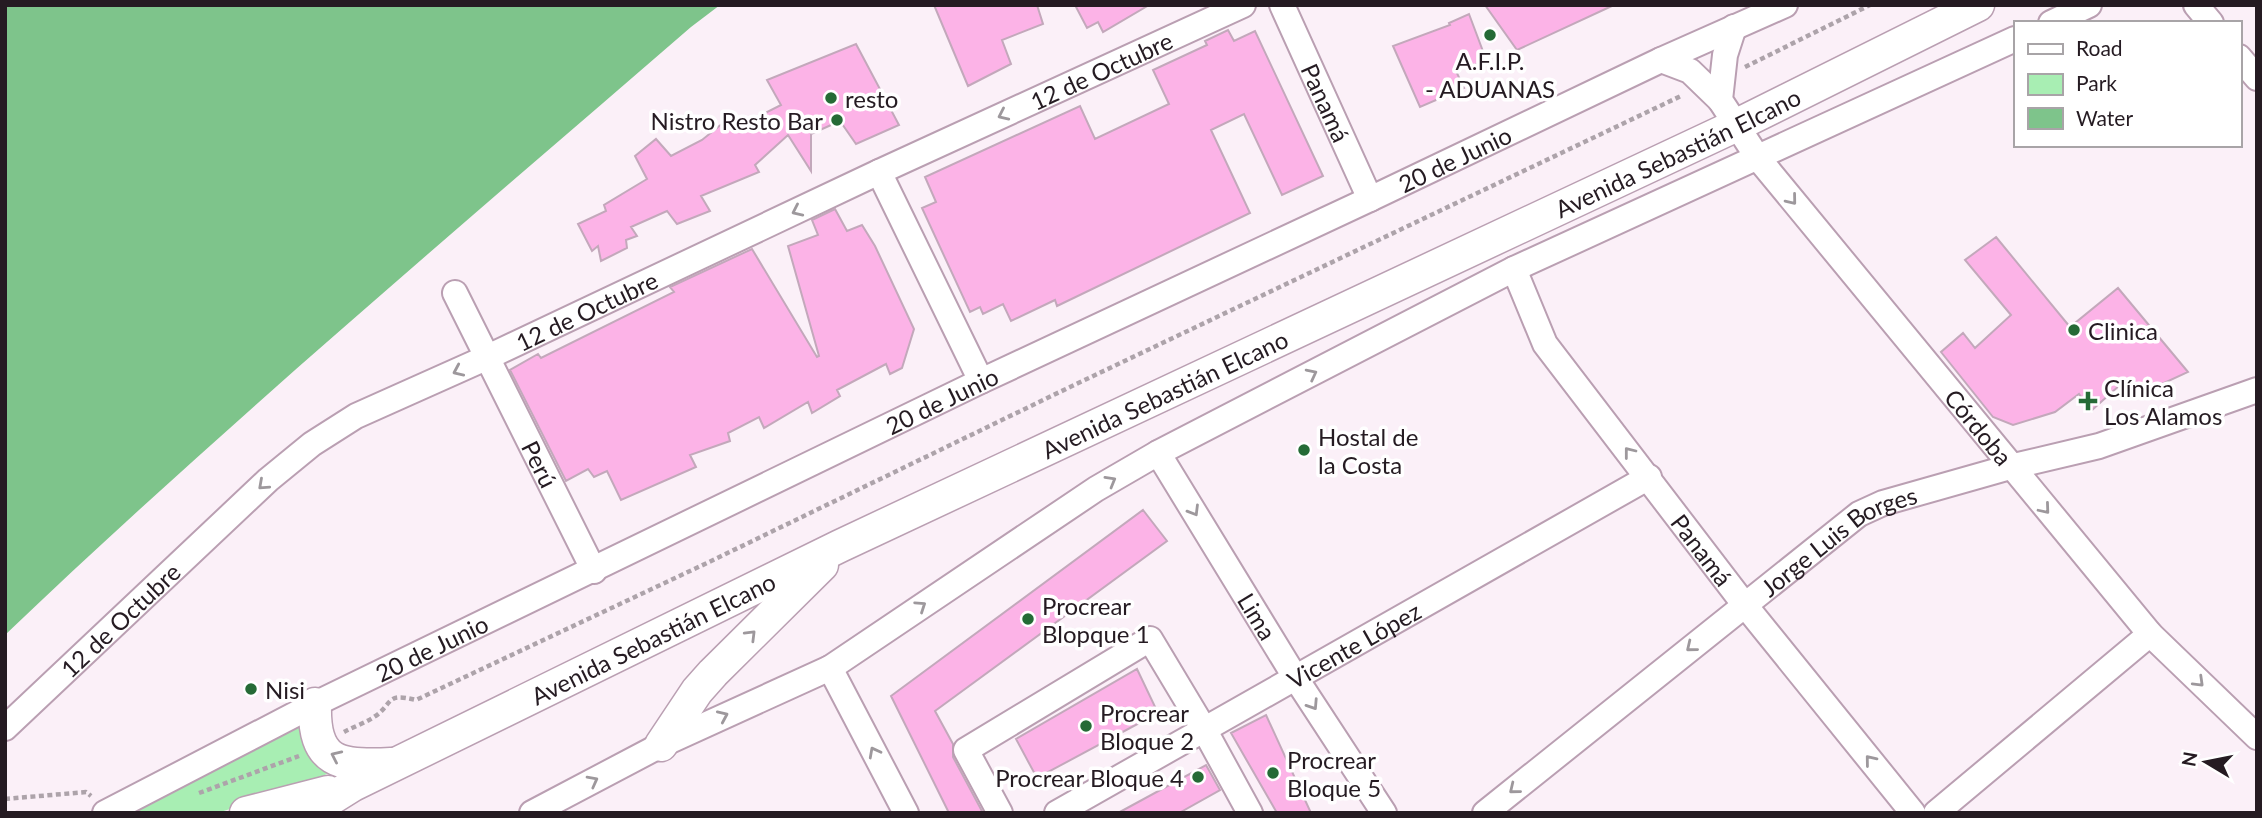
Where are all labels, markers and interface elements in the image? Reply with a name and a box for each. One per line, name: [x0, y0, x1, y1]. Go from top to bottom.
legend: [2014, 21, 2241, 147]
street label: 12 de Octubre: [1025, 25, 1177, 115]
marker: A.F.I.P. - ADUANAS: [1482, 27, 1498, 43]
text: Road: [2076, 35, 2123, 60]
place label: A.F.I.P. - ADUANAS: [1425, 46, 1555, 103]
street label: Panamá: [1296, 59, 1357, 146]
text: Park: [2076, 70, 2117, 95]
street label: Avenida Sebastián Elcano: [1550, 81, 1805, 223]
place label: resto: [845, 84, 898, 113]
marker: resto: [823, 90, 839, 106]
text: Water: [2076, 105, 2133, 130]
place label: Nistro Resto Bar: [650, 106, 823, 135]
one-way arrow: [998, 107, 1010, 121]
marker: Nistro Resto Bar: [829, 112, 845, 128]
street label: 20 de Junio: [1393, 119, 1516, 198]
one-way arrow: [1783, 192, 1796, 205]
one-way arrow: [792, 203, 804, 217]
street label: 12 de Octubre: [511, 265, 662, 356]
place label: Clinica: [2088, 316, 2158, 345]
marker: Clinica: [2066, 322, 2082, 338]
street label: Avenida Sebastián Elcano: [1037, 324, 1292, 464]
street label: 20 de Junio: [881, 361, 1003, 440]
one-way arrow: [453, 362, 465, 376]
one-way arrow: [1305, 368, 1317, 382]
place label: Clínica Los Alamos: [2104, 373, 2222, 430]
street label: Córdoba: [1939, 383, 2019, 471]
marker: Clínica Los Alamos: [2078, 391, 2098, 411]
place label: Hostal de la Costa: [1318, 422, 1418, 479]
street label: Perú: [517, 436, 564, 492]
marker: Hostal de la Costa: [1296, 442, 1312, 458]
one-way arrow: [1625, 447, 1638, 460]
one-way arrow: [1103, 476, 1116, 489]
one-way arrow: [258, 477, 271, 490]
street label: Jorge Luis Borges: [1754, 480, 1920, 602]
one-way arrow: [2036, 501, 2049, 513]
one-way arrow: [1185, 504, 1198, 517]
street label: Panamá: [1666, 508, 1739, 591]
street label: 12 de Octubre: [54, 556, 186, 683]
street label: Avenida Sebastián Elcano: [526, 566, 780, 710]
street label: Lima: [1232, 587, 1283, 645]
place label: Procrear Blopque 1: [1042, 591, 1150, 648]
street label: Vicente López: [1282, 595, 1425, 694]
one-way arrow: [913, 602, 926, 614]
street label: 20 de Junio: [370, 608, 492, 687]
marker: Procrear Blopque 1: [1020, 611, 1036, 627]
one-way arrow: [742, 631, 755, 644]
one-way arrow: [1687, 639, 1700, 651]
one-way arrow: [2191, 673, 2204, 686]
place label: Nisi: [265, 675, 305, 704]
marker: Nisi: [243, 681, 259, 697]
one-way arrow: [1305, 697, 1318, 710]
place label: Procrear Bloque 2: [1100, 698, 1194, 755]
one-way arrow: [716, 710, 728, 724]
marker: Procrear Bloque 2: [1078, 718, 1094, 734]
north arrow: [2171, 727, 2241, 797]
place label: Procrear Bloque 5: [1287, 745, 1381, 802]
one-way arrow: [869, 747, 883, 760]
text: N: [2176, 750, 2201, 768]
one-way arrow: [330, 751, 343, 765]
one-way arrow: [1866, 755, 1879, 767]
place label: Procrear Bloque 4: [995, 763, 1184, 792]
marker: Procrear Bloque 5: [1265, 765, 1281, 781]
marker: Procrear Bloque 4: [1190, 769, 1206, 785]
one-way arrow: [585, 776, 598, 789]
one-way arrow: [1509, 781, 1521, 794]

